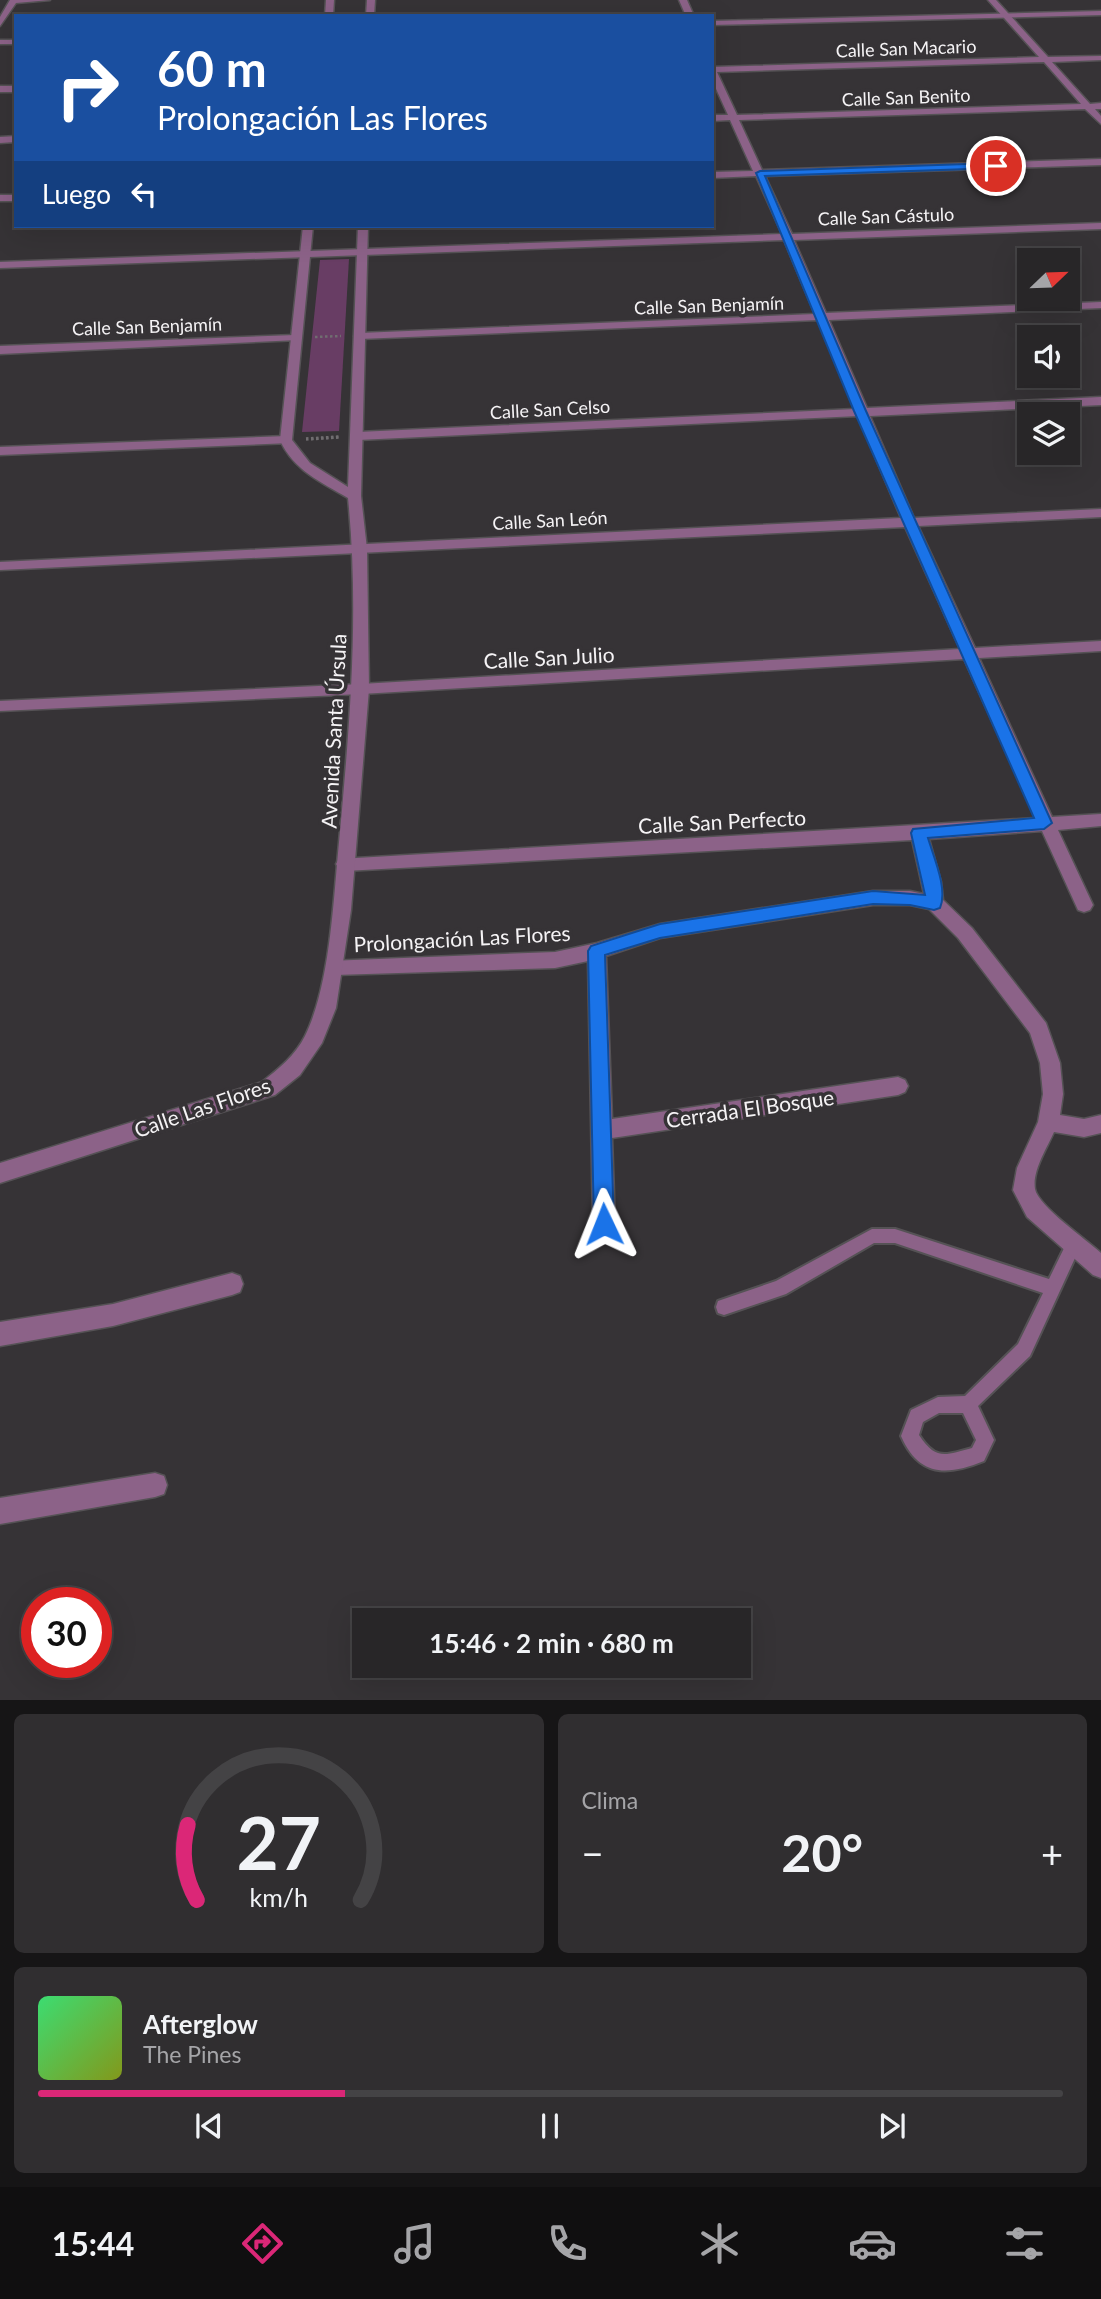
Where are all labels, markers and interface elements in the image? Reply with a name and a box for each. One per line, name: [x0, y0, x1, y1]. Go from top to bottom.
street label: Calle San Macario: [835, 35, 977, 61]
text: 60 m: [157, 39, 267, 97]
icon: right: [42, 42, 133, 133]
street label: Calle San Benito: [841, 84, 971, 110]
text: Prolongación Las Flores: [157, 98, 488, 137]
pin: [966, 136, 1026, 196]
icon: arrive: [977, 147, 1015, 185]
icon: left: [125, 175, 163, 213]
text: Luego: [42, 178, 111, 210]
street label: Calle San Cástulo: [817, 203, 955, 229]
north arrow: [1017, 248, 1080, 312]
map controls: [1017, 248, 1080, 465]
street label: Calle San Benjamín: [634, 291, 784, 319]
street label: Calle San Benjamín: [72, 312, 222, 340]
button: sound: [1017, 325, 1080, 388]
street label: Calle San Celso: [489, 395, 611, 423]
button: layers: [1017, 402, 1080, 465]
street label: Calle San León: [492, 506, 608, 534]
street label: Avenida Santa Úrsula: [315, 633, 351, 829]
street label: Calle San Julio: [483, 641, 615, 673]
street label: Calle San Perfecto: [637, 804, 807, 838]
street label: Prolongación Las Flores: [353, 920, 571, 956]
street label: Calle Las Flores: [131, 1072, 273, 1142]
street label: Cerrada El Bosque: [664, 1084, 836, 1132]
position arrow: [567, 1187, 641, 1261]
speed limit sign: 30: [21, 1587, 112, 1678]
text: 15:46 · 2 min · 680 m: [429, 1627, 674, 1659]
text: Clima: [582, 1786, 638, 1814]
text: 27: [237, 1798, 321, 1886]
text: 20°: [781, 1821, 863, 1883]
text: −: [582, 1830, 604, 1876]
text: +: [1041, 1830, 1063, 1876]
text: km/h: [249, 1881, 308, 1911]
text: Afterglow: [143, 2008, 258, 2040]
text: The Pines: [143, 2040, 241, 2068]
icon: previous: [190, 2107, 228, 2145]
icon: pause: [531, 2107, 569, 2145]
icon: next: [873, 2107, 911, 2145]
icon: directions: [238, 2219, 287, 2268]
icon: music: [390, 2219, 439, 2268]
icon: phone: [543, 2219, 592, 2268]
icon: climate: [695, 2219, 744, 2268]
icon: car: [848, 2219, 897, 2268]
icon: filters: [1000, 2219, 1049, 2268]
text: 15:44: [52, 2224, 134, 2263]

